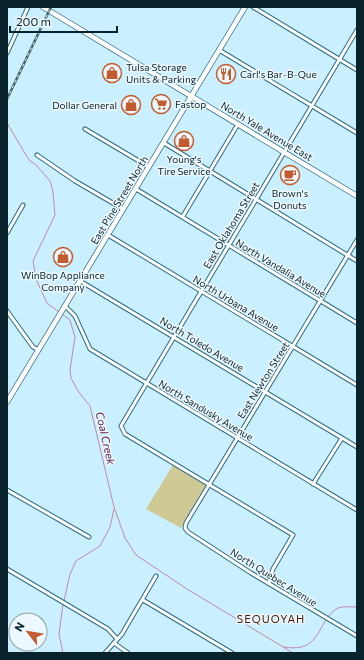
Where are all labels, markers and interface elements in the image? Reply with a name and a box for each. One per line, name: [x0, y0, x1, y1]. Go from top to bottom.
scale bar: [10, 8, 117, 34]
text: 200 m: [16, 14, 51, 28]
place label: Tulsa Storage Units & Parking: [126, 61, 197, 85]
shop icon: Tulsa Storage Units & Parking: [101, 62, 123, 84]
restaurant icon: Carl's Bar-B-Que: [215, 63, 237, 85]
place label: Carl's Bar-B-Que: [240, 68, 317, 80]
supermarket icon: Fastop: [150, 93, 172, 115]
shop icon: Dollar General: [120, 94, 142, 116]
place label: Fastop: [175, 98, 206, 110]
place label: Dollar General: [52, 99, 117, 111]
street label: North Yale Avenue East: [219, 99, 315, 163]
shop icon: Young's Tire Service: [173, 130, 195, 152]
place label: Young's Tire Service: [157, 153, 211, 177]
street label: East Pine Street North: [88, 154, 150, 246]
cafe icon: Brown's Donuts: [279, 164, 301, 186]
street label: East Oklahoma Street: [200, 180, 262, 270]
place label: Brown's Donuts: [272, 187, 309, 211]
street label: North Vandalia Avenue: [234, 236, 328, 300]
shop icon: WinBop Appliance Company: [52, 246, 74, 268]
place label: WinBop Appliance Company: [21, 269, 105, 293]
street label: North Urbana Avenue: [191, 273, 281, 333]
street label: North Toledo Avenue: [158, 314, 246, 374]
street label: East Newton Street: [235, 339, 291, 421]
street label: North Sandusky Avenue: [157, 377, 255, 443]
water label: Coal Creek: [94, 410, 119, 467]
street label: North Quebec Avenue: [229, 545, 319, 609]
north arrow: [8, 612, 48, 652]
district label: SEQUOYAH: [237, 612, 305, 625]
text: N: [11, 620, 27, 633]

